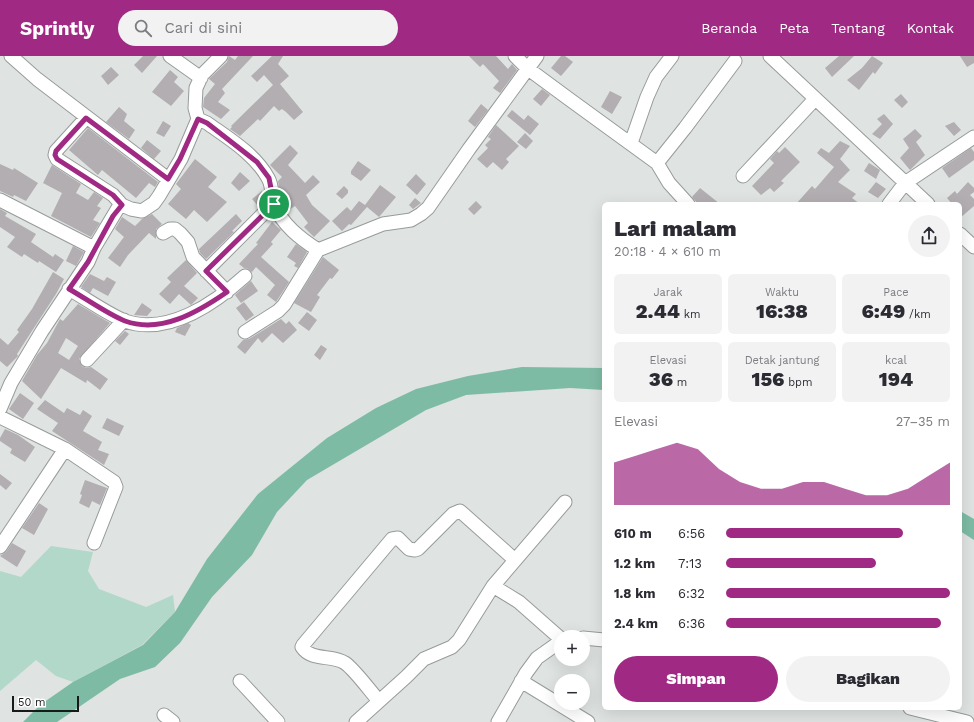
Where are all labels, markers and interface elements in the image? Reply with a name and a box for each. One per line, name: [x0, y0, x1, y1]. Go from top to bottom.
search box: [118, 10, 398, 46]
text: Sprintly: [20, 17, 94, 40]
icon: search: [132, 17, 154, 39]
text: Cari di sini: [164, 19, 242, 37]
text: Beranda: [701, 20, 757, 36]
text: Peta: [779, 20, 809, 36]
text: Tentang: [831, 20, 885, 36]
text: Kontak: [907, 20, 954, 36]
pin: [257, 187, 291, 221]
icon: arrive: [263, 193, 285, 215]
button: share: [908, 215, 950, 257]
text: Lari malam: [614, 216, 737, 241]
text: 20:18 · 4 × 610 m: [614, 244, 721, 259]
text: Jarak: [653, 286, 683, 299]
text: Waktu: [765, 286, 799, 299]
text: Pace: [883, 286, 909, 299]
text: 2.44: [636, 299, 680, 323]
text: 16:38: [756, 299, 808, 323]
text: 6:49: [861, 299, 905, 323]
text: km: [680, 308, 700, 321]
text: /km: [905, 308, 931, 321]
text: Elevasi: [649, 354, 687, 367]
text: Detak jantung: [745, 354, 819, 367]
text: kcal: [885, 354, 907, 367]
text: 36: [649, 367, 673, 391]
text: 156: [752, 367, 784, 391]
text: 194: [879, 367, 913, 391]
text: m: [673, 376, 687, 389]
text: bpm: [784, 376, 813, 389]
text: Elevasi: [614, 414, 658, 429]
text: 27–35 m: [896, 414, 950, 429]
text: 610 m: [614, 526, 652, 541]
text: 6:56: [678, 526, 705, 541]
text: 1.2 km: [614, 556, 655, 571]
text: 7:13: [678, 556, 702, 571]
text: 1.8 km: [614, 586, 656, 601]
text: 6:32: [678, 586, 705, 601]
text: 2.4 km: [614, 616, 658, 631]
text: 6:36: [678, 616, 705, 631]
map controls: [554, 630, 590, 710]
button: +: [554, 630, 590, 666]
button: Simpan: [614, 656, 778, 702]
button: Bagikan: [786, 656, 950, 702]
button: −: [554, 674, 590, 710]
scale bar: [12, 694, 79, 713]
text: 50 m: [18, 696, 45, 709]

